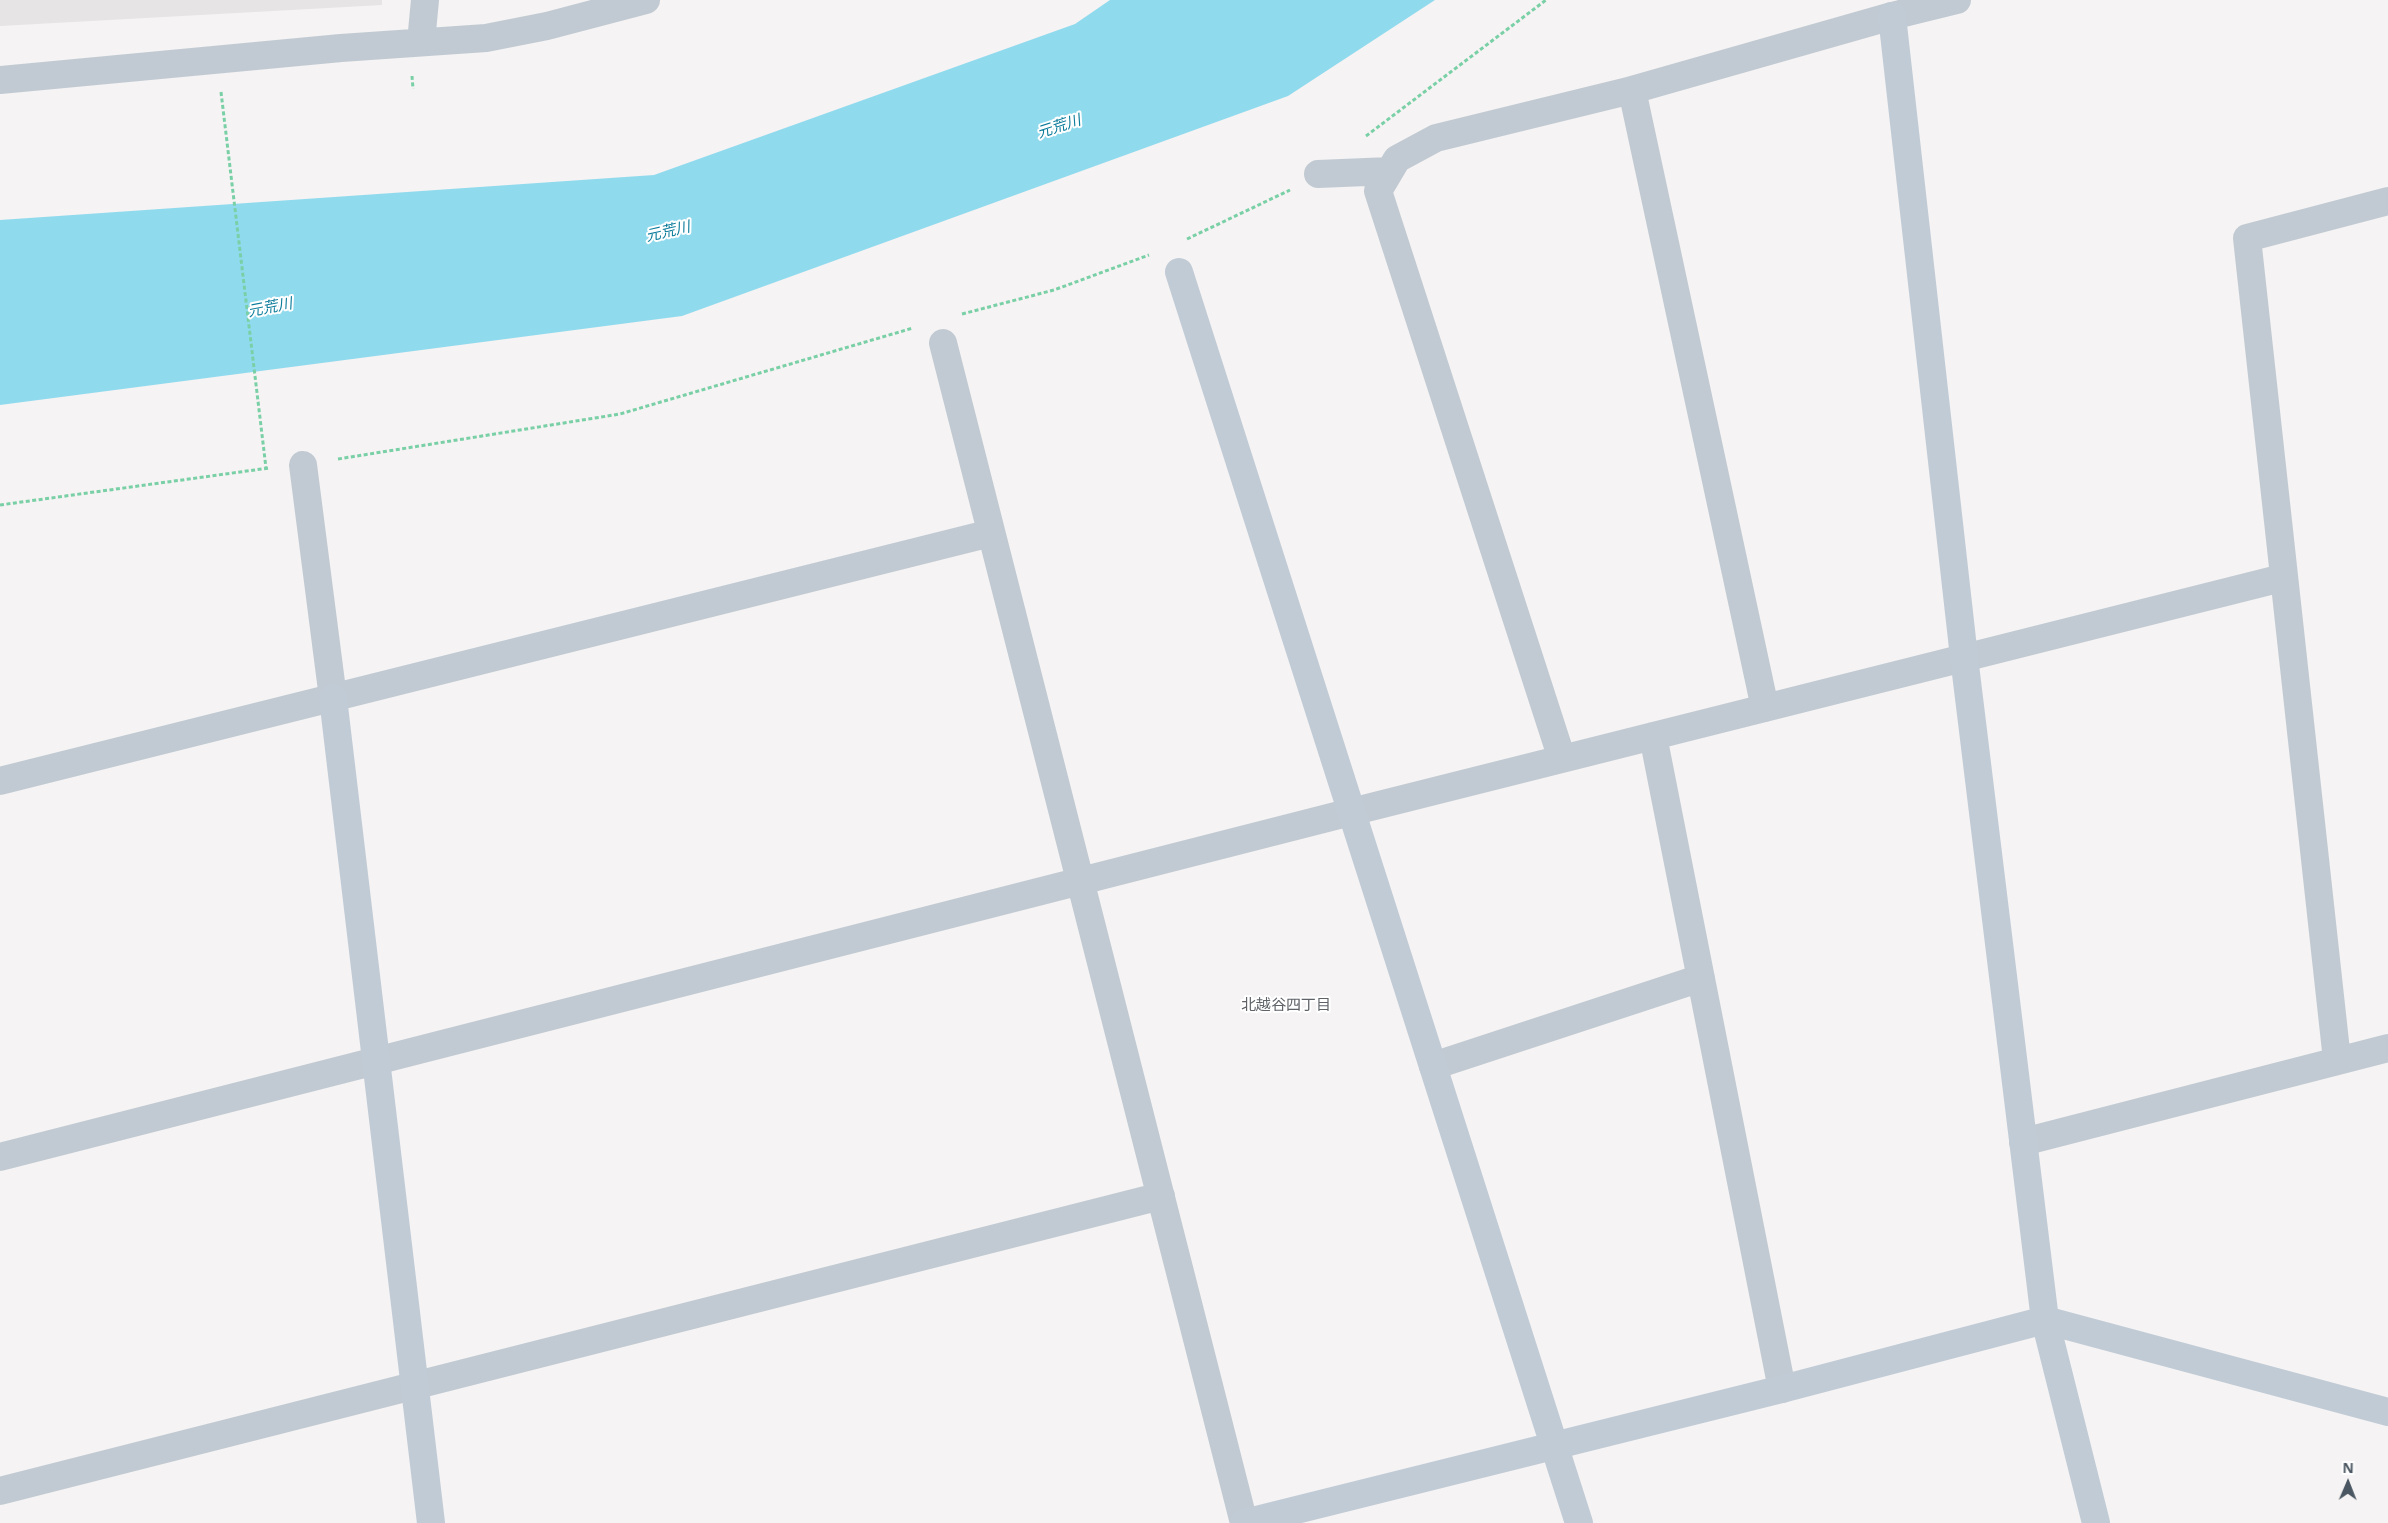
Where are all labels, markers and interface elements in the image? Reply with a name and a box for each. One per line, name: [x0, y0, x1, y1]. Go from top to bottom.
water label: 元荒川: [1035, 111, 1083, 143]
water label: 元荒川: [644, 218, 692, 246]
water label: 元荒川: [246, 295, 294, 321]
district label: 北越谷四丁目: [1241, 997, 1331, 1015]
north arrow: [2323, 1458, 2373, 1508]
text: N: [2342, 1458, 2354, 1477]

